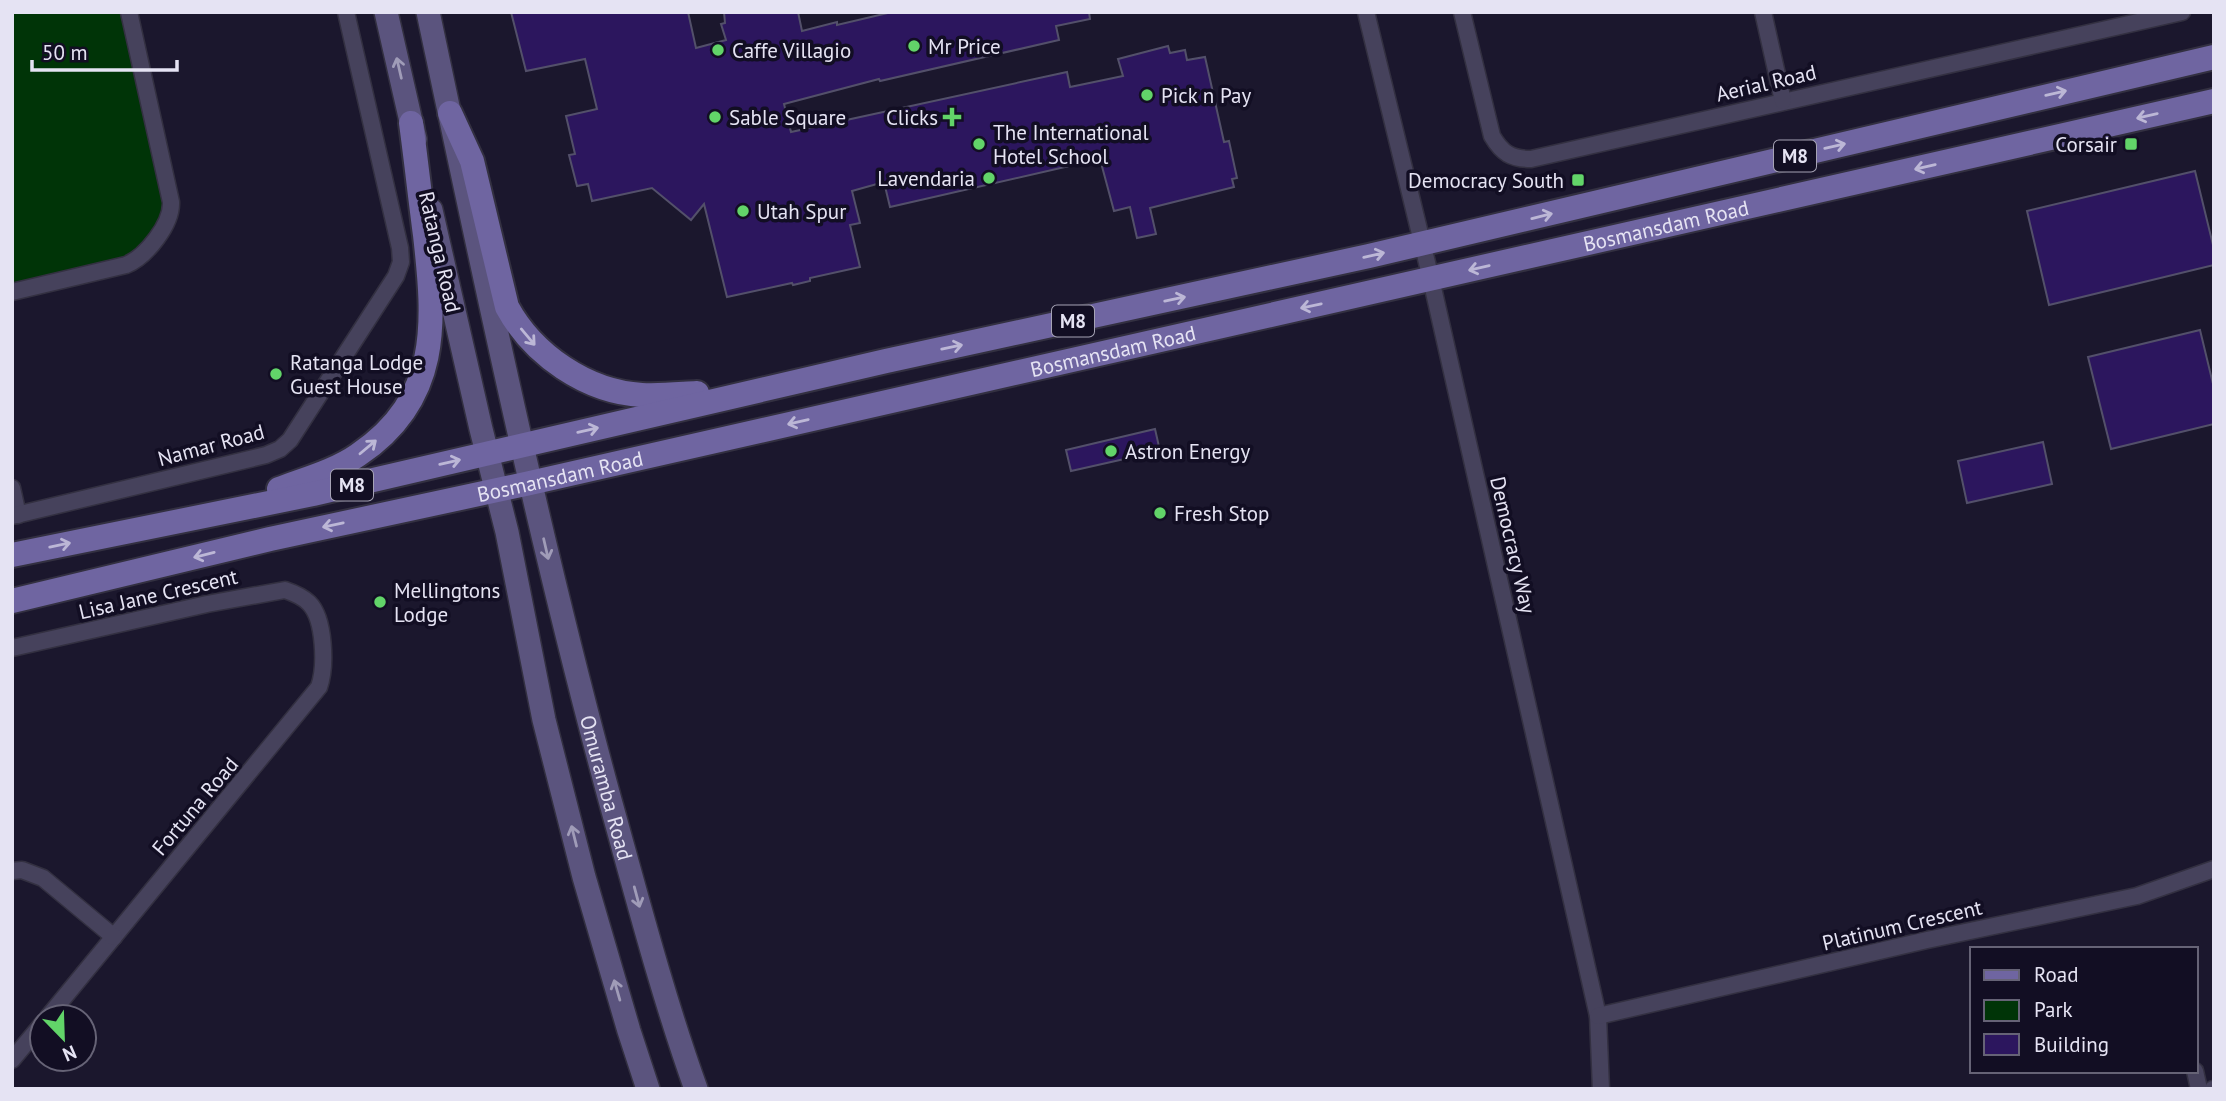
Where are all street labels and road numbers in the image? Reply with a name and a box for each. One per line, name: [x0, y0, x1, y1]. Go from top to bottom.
street label: Aerial Road: [1713, 58, 1819, 108]
road number: M8: [1774, 140, 1816, 172]
street label: Ratanga Road: [413, 189, 467, 315]
street label: Bosmansdam Road: [1580, 193, 1751, 257]
road number: M8: [1052, 306, 1094, 336]
street label: Bosmansdam Road: [1027, 319, 1198, 383]
street label: Namar Road: [155, 418, 267, 472]
street label: Bosmansdam Road: [475, 444, 645, 508]
road number: M8: [331, 470, 373, 500]
street label: Democracy Way: [1484, 474, 1542, 616]
street label: Lisa Jane Crescent: [76, 563, 240, 625]
street label: Omuramba Road: [574, 712, 639, 863]
street label: Fortuna Road: [146, 751, 244, 861]
street label: Platinum Crescent: [1820, 894, 1984, 956]

